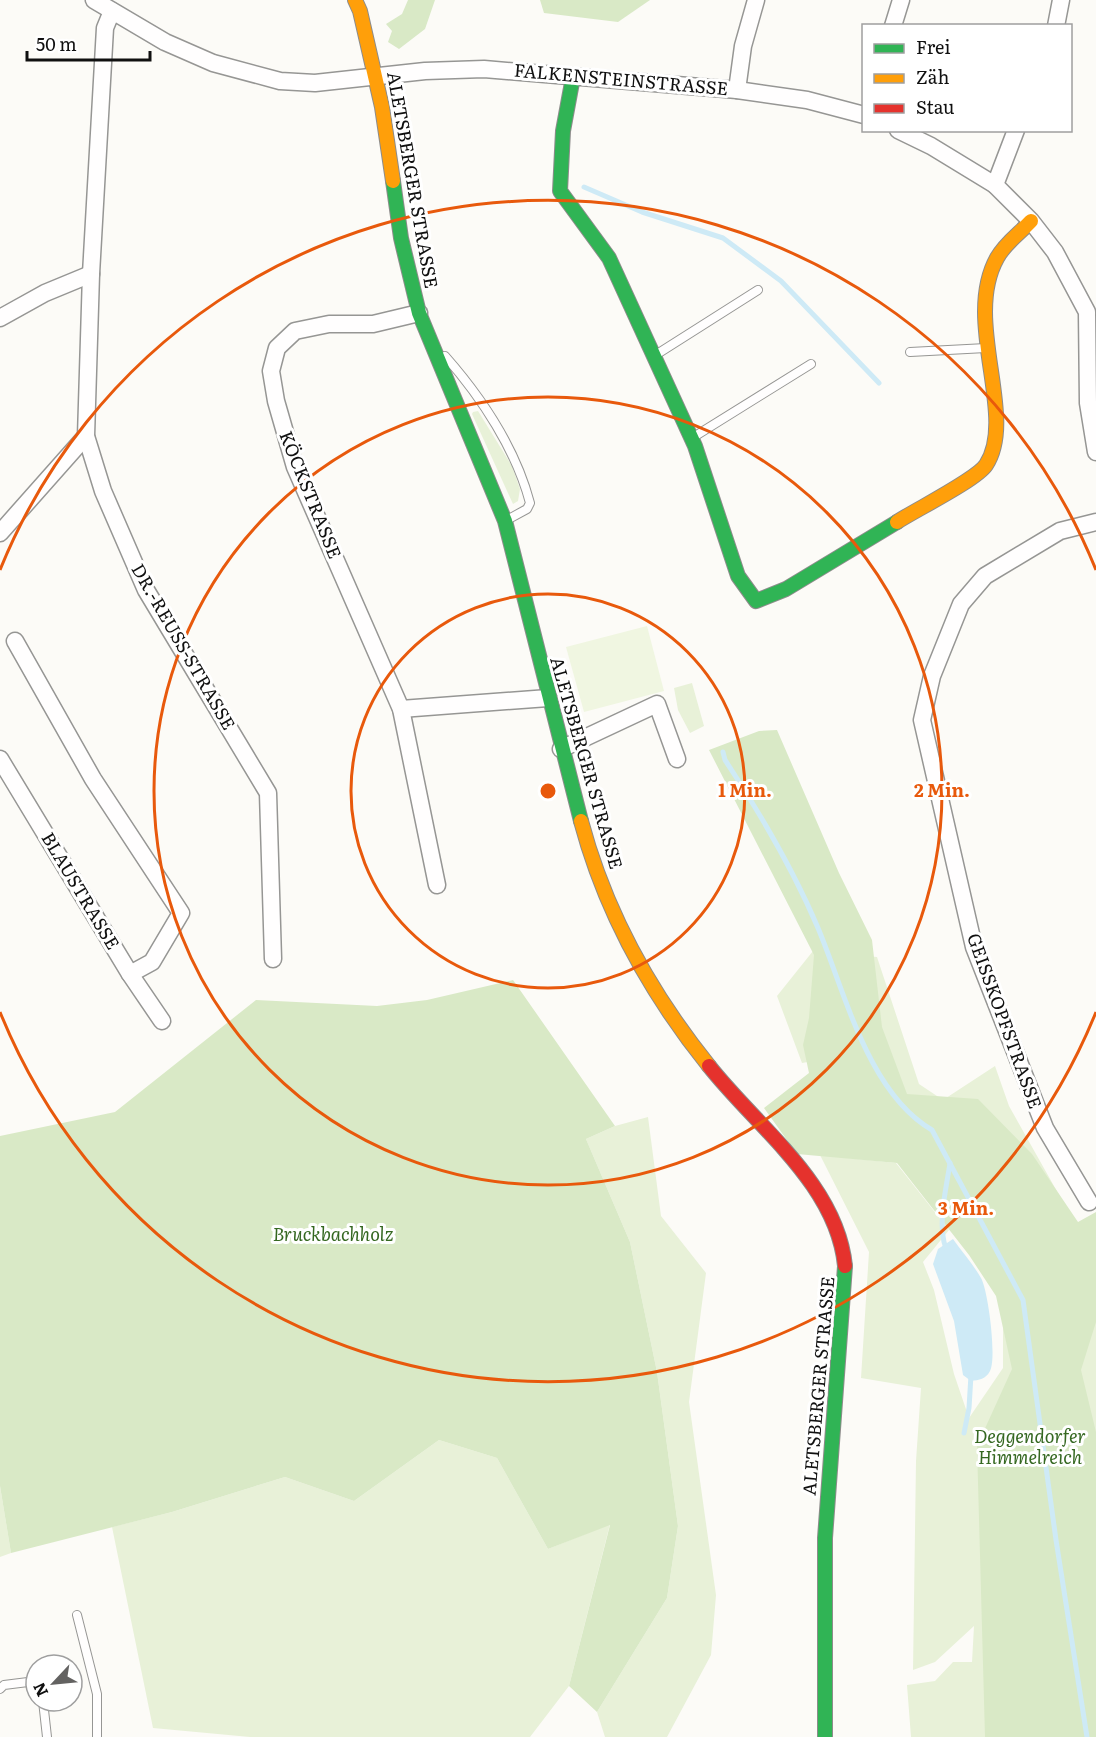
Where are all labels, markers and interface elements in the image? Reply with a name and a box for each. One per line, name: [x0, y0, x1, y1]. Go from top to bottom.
scale bar: [27, 24, 150, 62]
legend: [862, 24, 1072, 132]
text: 50 m: [36, 30, 77, 57]
text: Frei: [916, 33, 950, 60]
street label: FALKENSTEINSTRASSE: [513, 56, 729, 101]
text: Zäh: [916, 63, 950, 90]
street label: ALETSBERGER STRASSE: [381, 69, 446, 290]
text: Stau: [916, 93, 954, 120]
street label: KÖCKSTRASSE: [273, 426, 349, 562]
street label: DR.-REUSS-STRASSE: [126, 558, 243, 734]
street label: ALETSBERGER STRASSE: [544, 653, 631, 872]
text: 1 Min.: [718, 776, 772, 803]
text: 2 Min.: [914, 776, 970, 803]
centre of rings: [538, 781, 558, 801]
street label: BLAUSTRASSE: [36, 826, 127, 954]
street label: GEISSKOPFSTRASSE: [961, 929, 1050, 1112]
text: 3 Min.: [938, 1194, 994, 1221]
park label: Bruckbachholz: [273, 1220, 394, 1247]
street label: ALETSBERGER STRASSE: [794, 1275, 841, 1496]
park label: Deggendorfer Himmelreich: [974, 1422, 1086, 1470]
north arrow: [24, 1653, 84, 1713]
text: N: [26, 1679, 53, 1701]

